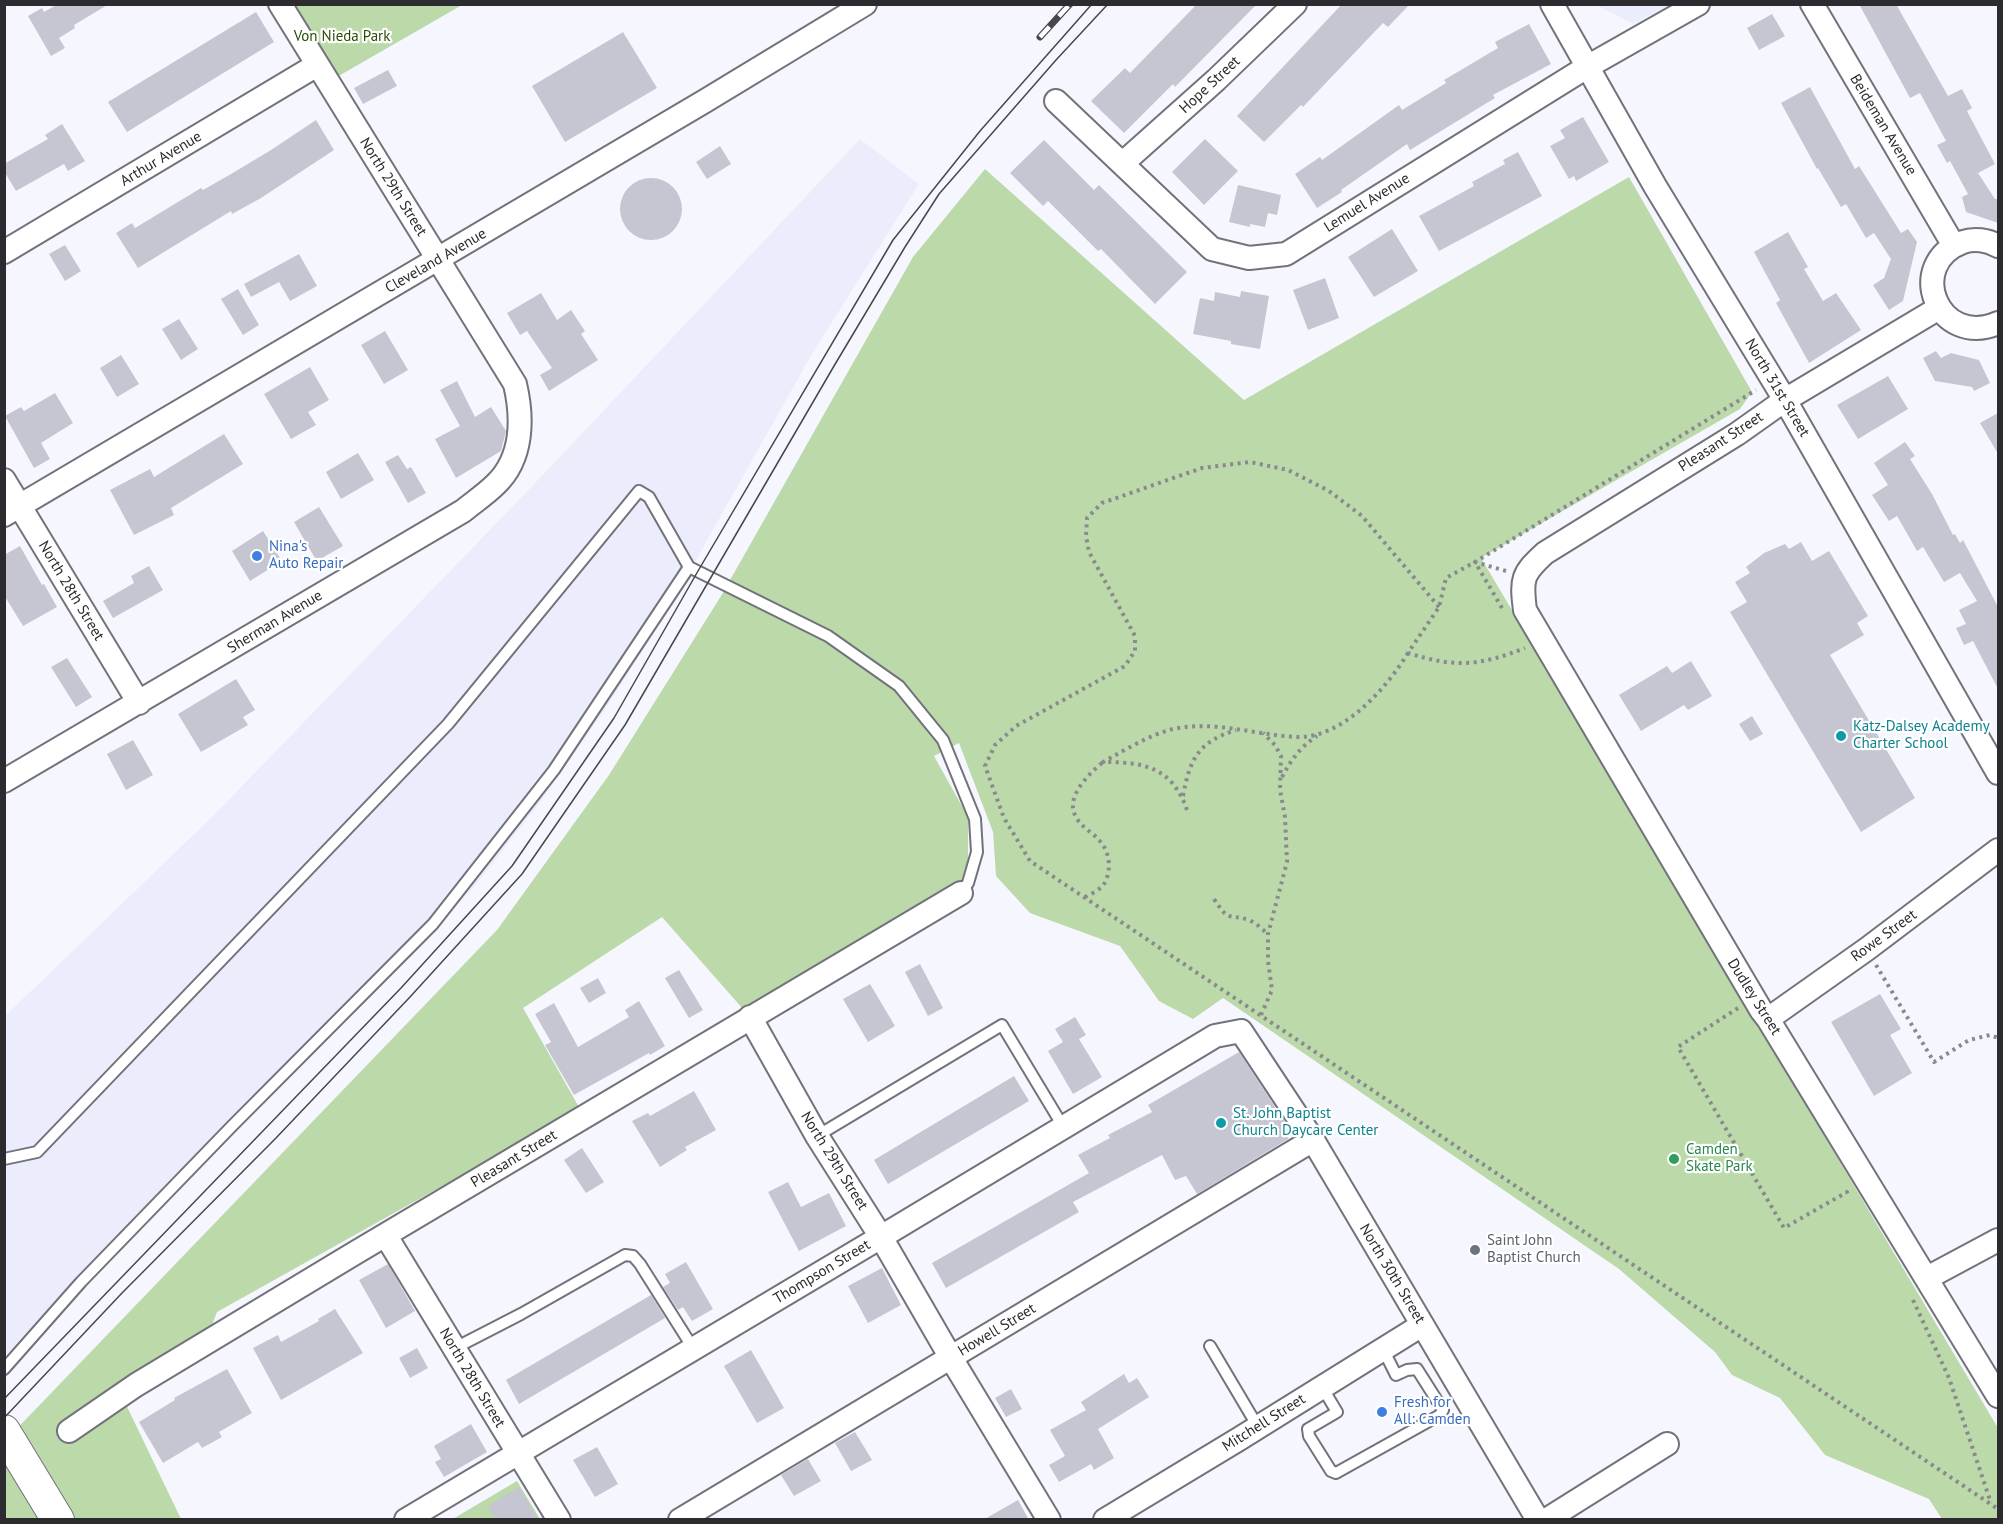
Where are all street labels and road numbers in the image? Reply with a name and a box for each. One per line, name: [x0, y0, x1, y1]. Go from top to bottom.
street label: Hope Street: [1176, 52, 1244, 118]
street label: Beideman Avenue: [1846, 71, 1920, 179]
street label: Arthur Avenue: [117, 128, 205, 190]
street label: North 29th Street: [355, 134, 431, 240]
street label: Lemuel Avenue: [1321, 170, 1413, 236]
street label: Cleveland Avenue: [382, 225, 490, 297]
street label: North 31st Street: [1741, 336, 1813, 440]
street label: Pleasant Street: [1675, 408, 1767, 476]
street label: North 28th Street: [34, 538, 108, 644]
street label: Sherman Avenue: [224, 587, 326, 657]
street label: Rowe Street: [1848, 906, 1920, 966]
street label: Dudley Street: [1723, 955, 1785, 1039]
street label: North 29th Street: [796, 1108, 872, 1214]
street label: Pleasant Street: [468, 1126, 560, 1192]
street label: North 30th Street: [1355, 1221, 1429, 1327]
street label: Thompson Street: [770, 1236, 874, 1308]
street label: Howell Street: [955, 1300, 1039, 1360]
street label: North 28th Street: [435, 1325, 509, 1431]
street label: Mitchell Street: [1219, 1390, 1309, 1456]

